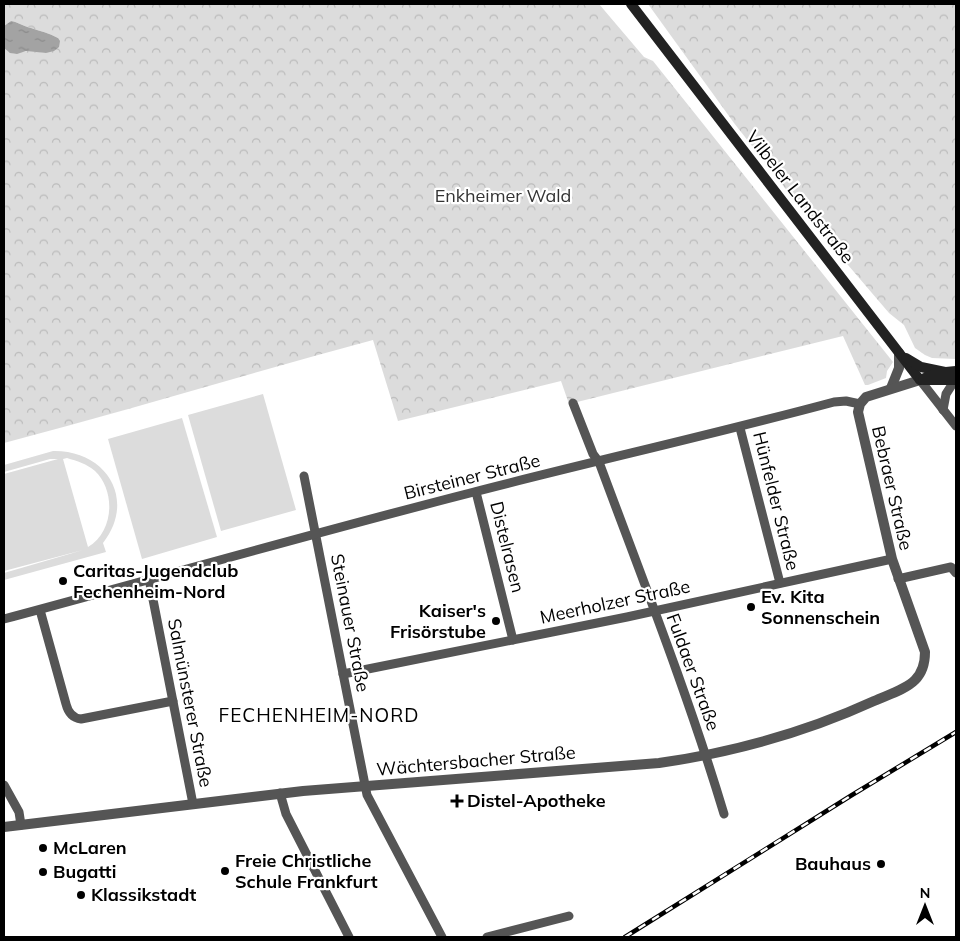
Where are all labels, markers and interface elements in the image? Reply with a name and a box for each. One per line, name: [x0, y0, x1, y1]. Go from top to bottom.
street label: Vilbeler Landstraße: [741, 126, 860, 268]
park label: Enkheimer Wald: [435, 184, 571, 207]
street label: Bebraer Straße: [867, 423, 918, 552]
street label: Hünfelder Straße: [748, 429, 805, 573]
street label: Birsteiner Straße: [401, 448, 542, 505]
street label: Distelrasen: [485, 499, 530, 595]
street label: Steinauer Straße: [326, 552, 375, 694]
place label: Caritas-Jugendclub Fechenheim-Nord: [73, 559, 238, 603]
street label: Meerholzer Straße: [538, 574, 692, 629]
marker: Caritas-Jugendclub Fechenheim-Nord: [57, 575, 69, 587]
place label: Ev. Kita Sonnenschein: [761, 585, 880, 629]
place label: Kaiser's Frisörstube: [390, 599, 486, 643]
marker: Ev. Kita Sonnenschein: [745, 601, 757, 613]
street label: Fuldaer Straße: [662, 610, 725, 734]
marker: Kaiser's Frisörstube: [490, 615, 502, 627]
street label: Salmünsterer Straße: [163, 617, 218, 789]
district label: FECHENHEIM-NORD: [219, 703, 420, 727]
street label: Wächtersbacher Straße: [375, 740, 576, 781]
place label: Distel-Apotheke: [467, 789, 606, 812]
marker: Distel-Apotheke: [451, 795, 463, 807]
place label: McLaren: [53, 836, 127, 859]
marker: McLaren: [37, 842, 49, 854]
place label: Freie Christliche Schule Frankfurt: [235, 849, 378, 893]
place label: Bauhaus: [795, 852, 871, 875]
marker: Bauhaus: [875, 858, 887, 870]
place label: Bugatti: [53, 860, 116, 883]
marker: Freie Christliche Schule Frankfurt: [219, 865, 231, 877]
marker: Bugatti: [37, 866, 49, 878]
north arrow: [900, 881, 950, 931]
place label: Klassikstadt: [91, 883, 196, 906]
text: N: [920, 884, 930, 902]
marker: Klassikstadt: [75, 889, 87, 901]

